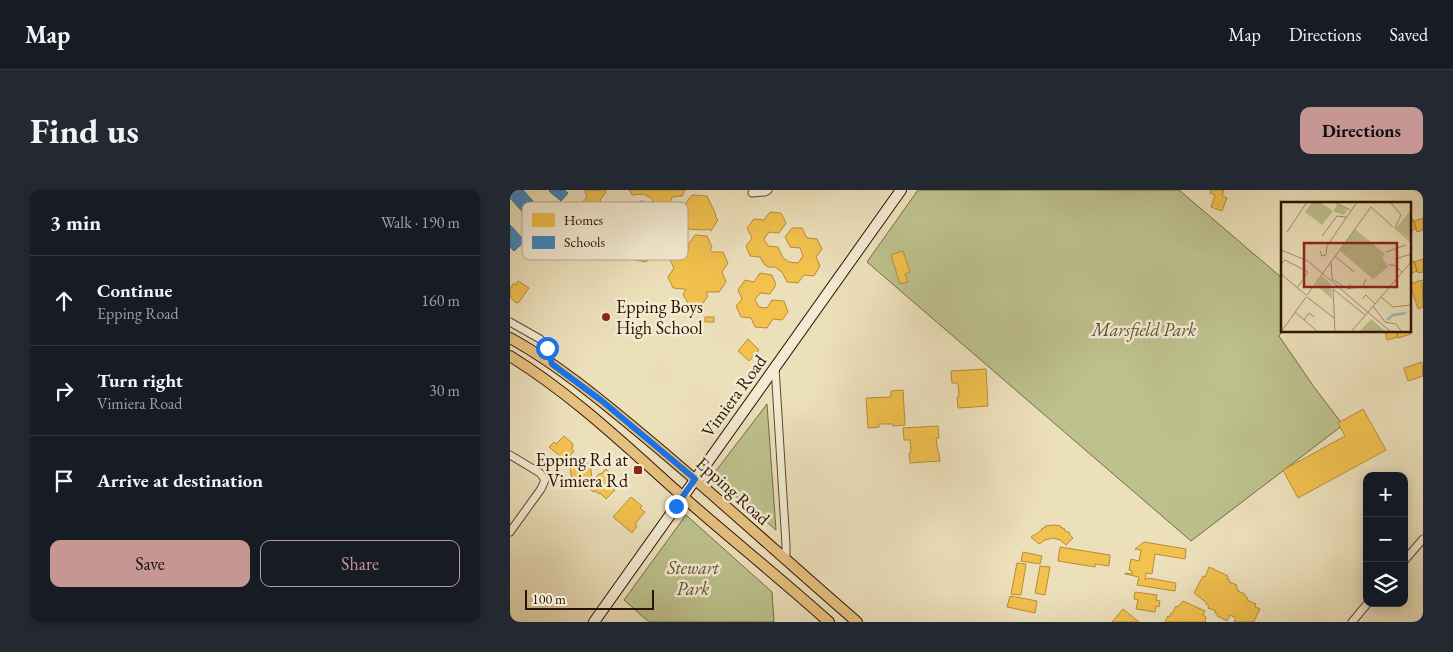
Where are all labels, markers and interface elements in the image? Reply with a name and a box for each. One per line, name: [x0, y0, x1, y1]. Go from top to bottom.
text: Map: [25, 19, 70, 50]
text: Map: [1229, 23, 1261, 46]
text: Directions: [1289, 23, 1361, 46]
text: Saved: [1389, 23, 1428, 46]
button: Directions: [1300, 107, 1423, 154]
text: Find us: [30, 108, 139, 153]
legend: [522, 202, 688, 260]
inset map: [1281, 202, 1411, 332]
text: 3 min: [50, 209, 101, 236]
text: Homes: [564, 211, 604, 229]
text: Walk · 190 m: [381, 212, 460, 233]
text: Schools: [564, 233, 605, 251]
text: Continue: [97, 278, 172, 303]
icon: ahead: [50, 287, 78, 315]
text: 160 m: [421, 290, 460, 311]
place label: Epping Boys High School: [616, 295, 703, 339]
text: Epping Road: [97, 303, 179, 324]
marker: Epping Boys High School: [600, 311, 612, 323]
park label: Marsfield Park: [1091, 318, 1196, 342]
route start: [536, 337, 559, 360]
street label: Vimiera Road: [696, 349, 772, 441]
text: Turn right: [97, 368, 183, 393]
icon: right: [50, 377, 78, 405]
text: 30 m: [429, 380, 460, 401]
text: Vimiera Road: [97, 393, 182, 414]
place label: Epping Rd at Vimiera Rd: [535, 448, 629, 492]
street label: Epping Road: [692, 451, 776, 531]
marker: Epping Rd at Vimiera Rd: [632, 464, 644, 476]
icon: arrive: [50, 467, 78, 495]
text: Arrive at destination: [97, 468, 263, 493]
map controls: [1363, 472, 1408, 607]
button: +: [1363, 472, 1408, 517]
route end: [665, 495, 688, 518]
button: −: [1363, 517, 1408, 562]
button: Save: [50, 540, 250, 587]
button: Share: [260, 540, 460, 587]
park label: Stewart Park: [666, 556, 720, 600]
button: layers: [1363, 562, 1408, 607]
scale bar: [525, 587, 654, 610]
text: 100 m: [532, 590, 566, 608]

